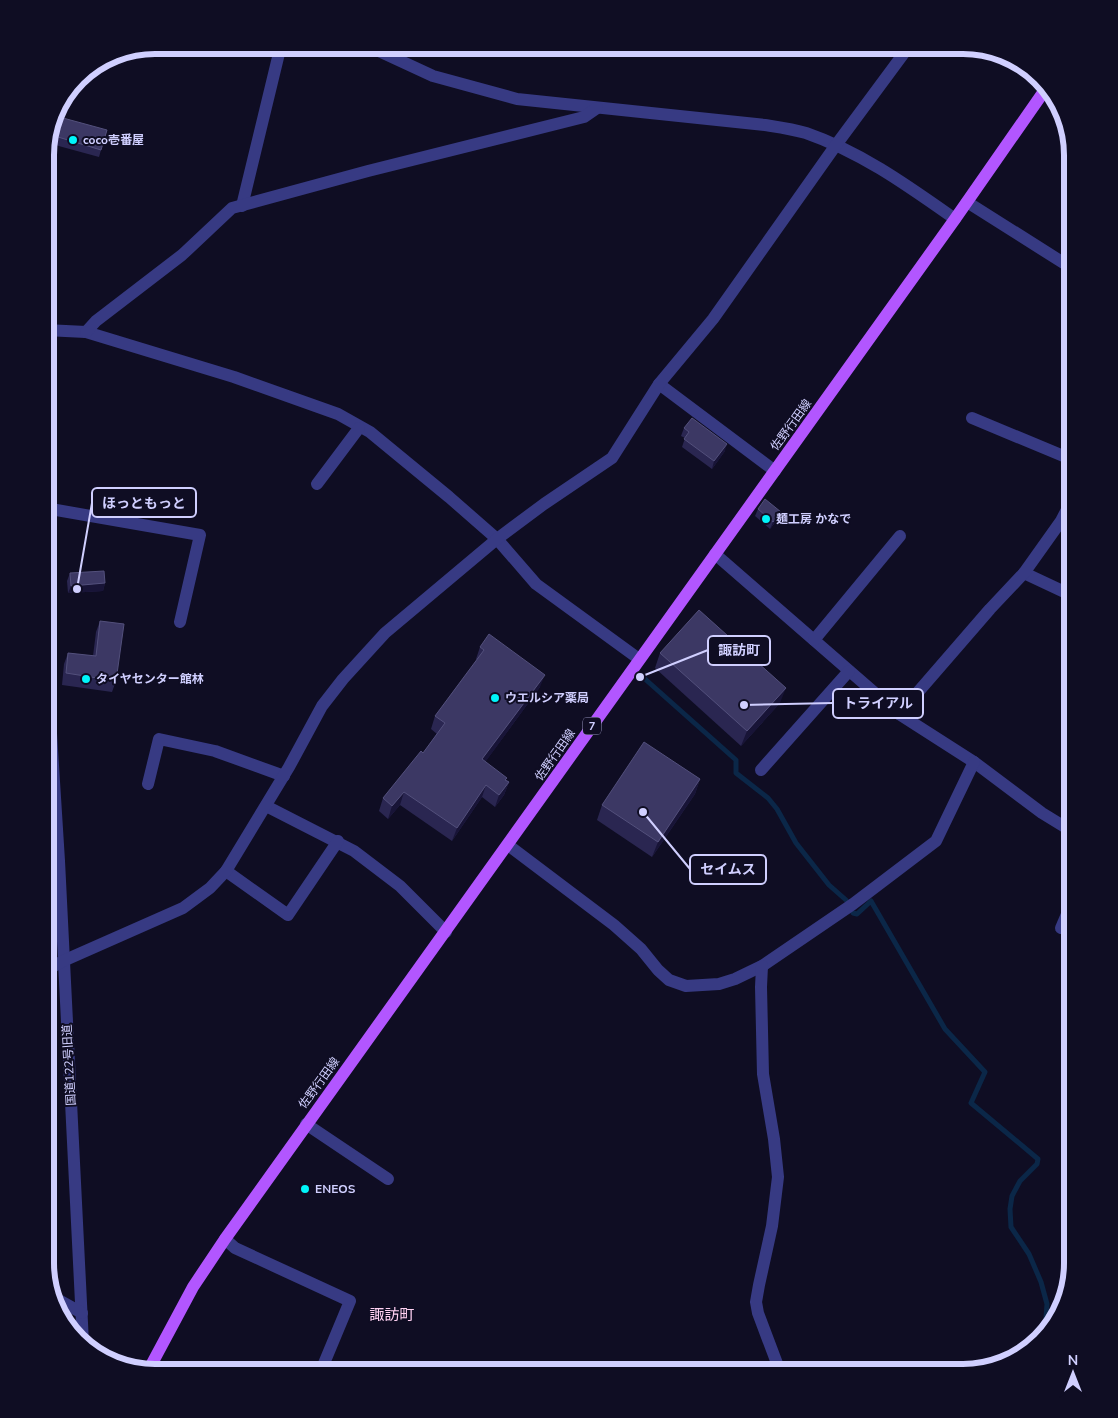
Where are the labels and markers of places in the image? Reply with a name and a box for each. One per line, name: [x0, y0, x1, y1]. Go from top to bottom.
place label: coco壱番屋: [83, 132, 144, 148]
marker: coco壱番屋: [67, 134, 79, 146]
callout: ほっともっと: [92, 488, 196, 517]
place label: 麺工房 かなで: [776, 511, 851, 527]
marker: 麺工房 かなで: [760, 513, 772, 525]
callout: 諏訪町: [708, 636, 770, 665]
place label: タイヤセンター館林: [96, 671, 204, 687]
marker: タイヤセンター館林: [80, 673, 92, 685]
callout: トライアル: [833, 689, 923, 718]
place label: ウエルシア薬局: [505, 690, 589, 706]
marker: ウエルシア薬局: [489, 692, 501, 704]
callout: セイムス: [690, 855, 766, 884]
place label: ENEOS: [315, 1181, 356, 1197]
marker: ENEOS: [299, 1183, 311, 1195]

